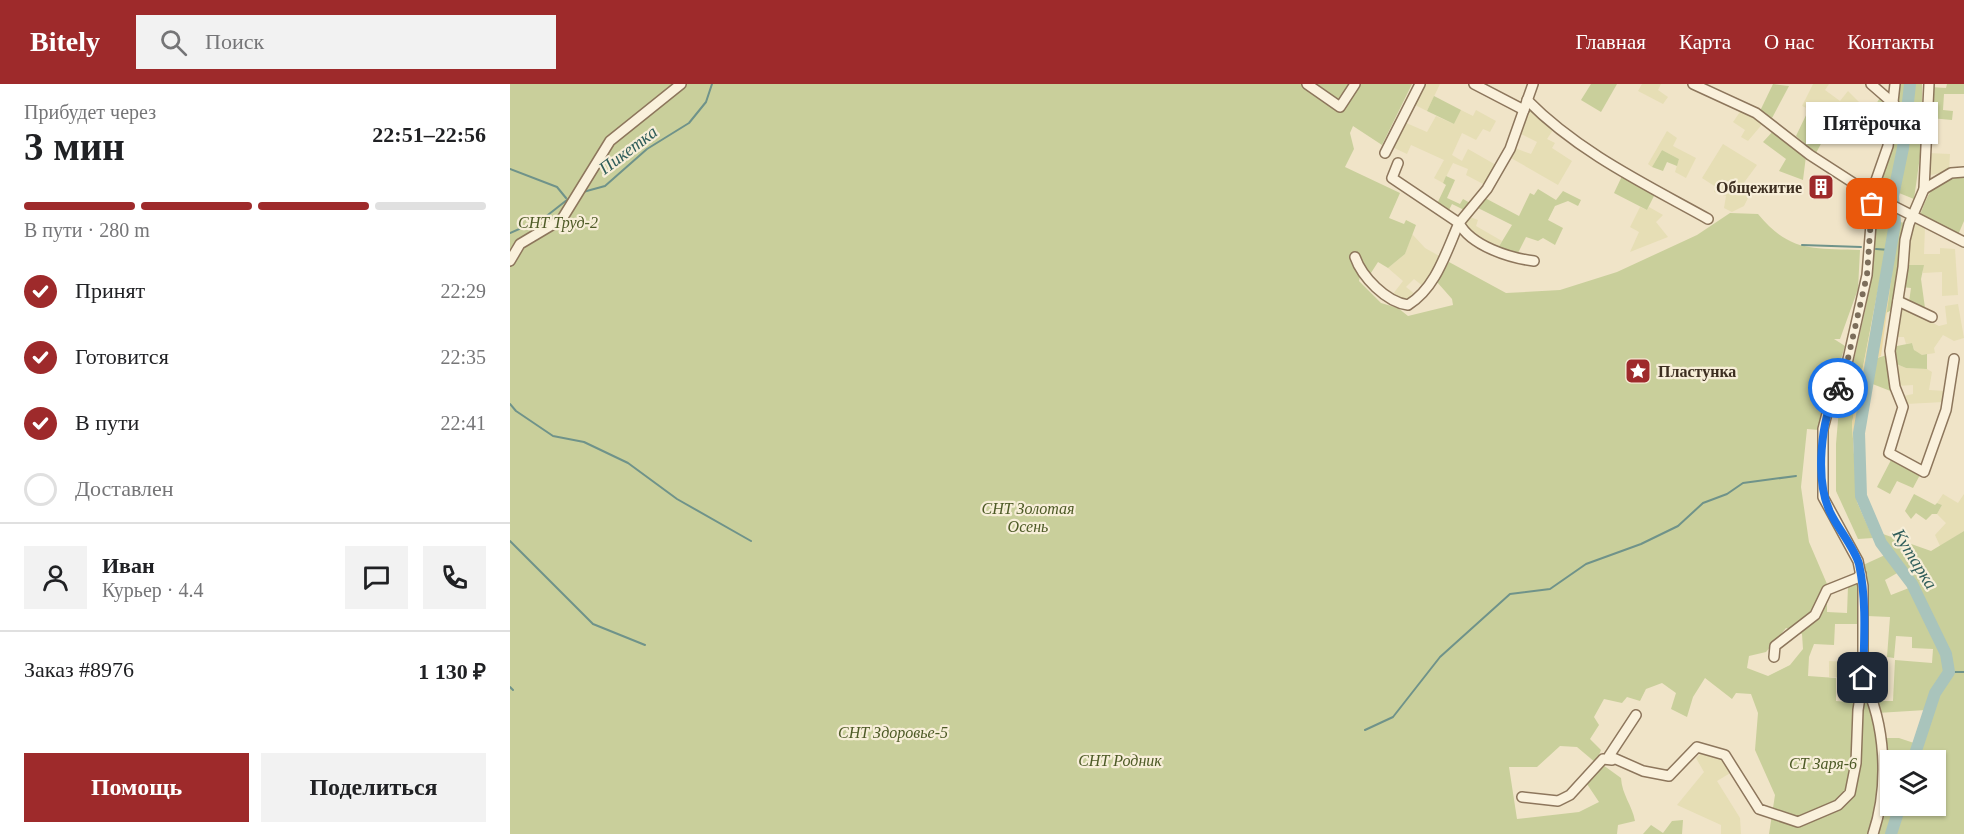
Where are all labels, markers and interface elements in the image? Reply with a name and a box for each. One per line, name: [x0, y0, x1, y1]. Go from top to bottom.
search box: [136, 15, 556, 69]
text: Bitely: [30, 26, 100, 57]
icon: search: [157, 26, 190, 59]
text: Поиск: [205, 29, 264, 54]
text: Главная: [1576, 30, 1646, 54]
text: Карта: [1679, 30, 1731, 54]
text: О нас: [1764, 30, 1814, 54]
text: Контакты: [1847, 30, 1934, 54]
text: Прибудет через: [24, 101, 156, 123]
callout: Пятёрочка: [1806, 102, 1938, 144]
text: Пятёрочка: [1823, 112, 1921, 134]
text: 22:51–22:56: [372, 122, 486, 147]
water label: Пикетка: [594, 122, 661, 179]
text: 3 мин: [24, 125, 125, 168]
building icon: Общежитие: [1806, 172, 1836, 202]
pin: [1846, 178, 1897, 229]
place label: Общежитие: [1716, 179, 1802, 196]
icon: bag: [1855, 187, 1888, 220]
park label: СНТ Труд-2: [518, 214, 598, 232]
text: В пути · 280 m: [24, 219, 150, 241]
icon: check: [24, 275, 57, 308]
text: Принят: [75, 278, 145, 303]
text: 22:29: [440, 280, 486, 302]
icon: check: [24, 341, 57, 374]
text: Готовится: [75, 344, 169, 369]
text: 22:35: [440, 346, 486, 368]
place icon: Пластунка: [1623, 356, 1653, 386]
courier: [1808, 358, 1868, 418]
place label: Пластунка: [1658, 363, 1736, 381]
icon: bike: [1822, 372, 1855, 405]
icon: check: [24, 407, 57, 440]
text: В пути: [75, 410, 139, 435]
text: 22:41: [440, 412, 486, 434]
text: Доставлен: [75, 476, 174, 501]
park label: СНТ Золотая Осень: [981, 500, 1075, 535]
water label: Кутарка: [1888, 524, 1941, 593]
button: person: [24, 546, 87, 609]
button: chat: [345, 546, 408, 609]
button: phone: [423, 546, 486, 609]
text: Иван: [102, 553, 155, 578]
text: Курьер · 4.4: [102, 579, 204, 601]
pin: [1837, 652, 1888, 703]
text: Заказ #8976: [24, 657, 134, 682]
text: 1 130 ₽: [418, 659, 486, 684]
icon: home: [1846, 661, 1879, 694]
park label: СНТ Здоровье-5: [838, 724, 948, 742]
map controls: [1880, 750, 1946, 816]
button: layers: [1880, 750, 1946, 816]
park label: СНТ Родник: [1078, 752, 1162, 769]
button: Помощь: [24, 753, 249, 822]
button: Поделиться: [261, 753, 486, 822]
park label: СТ Заря-6: [1789, 755, 1857, 773]

